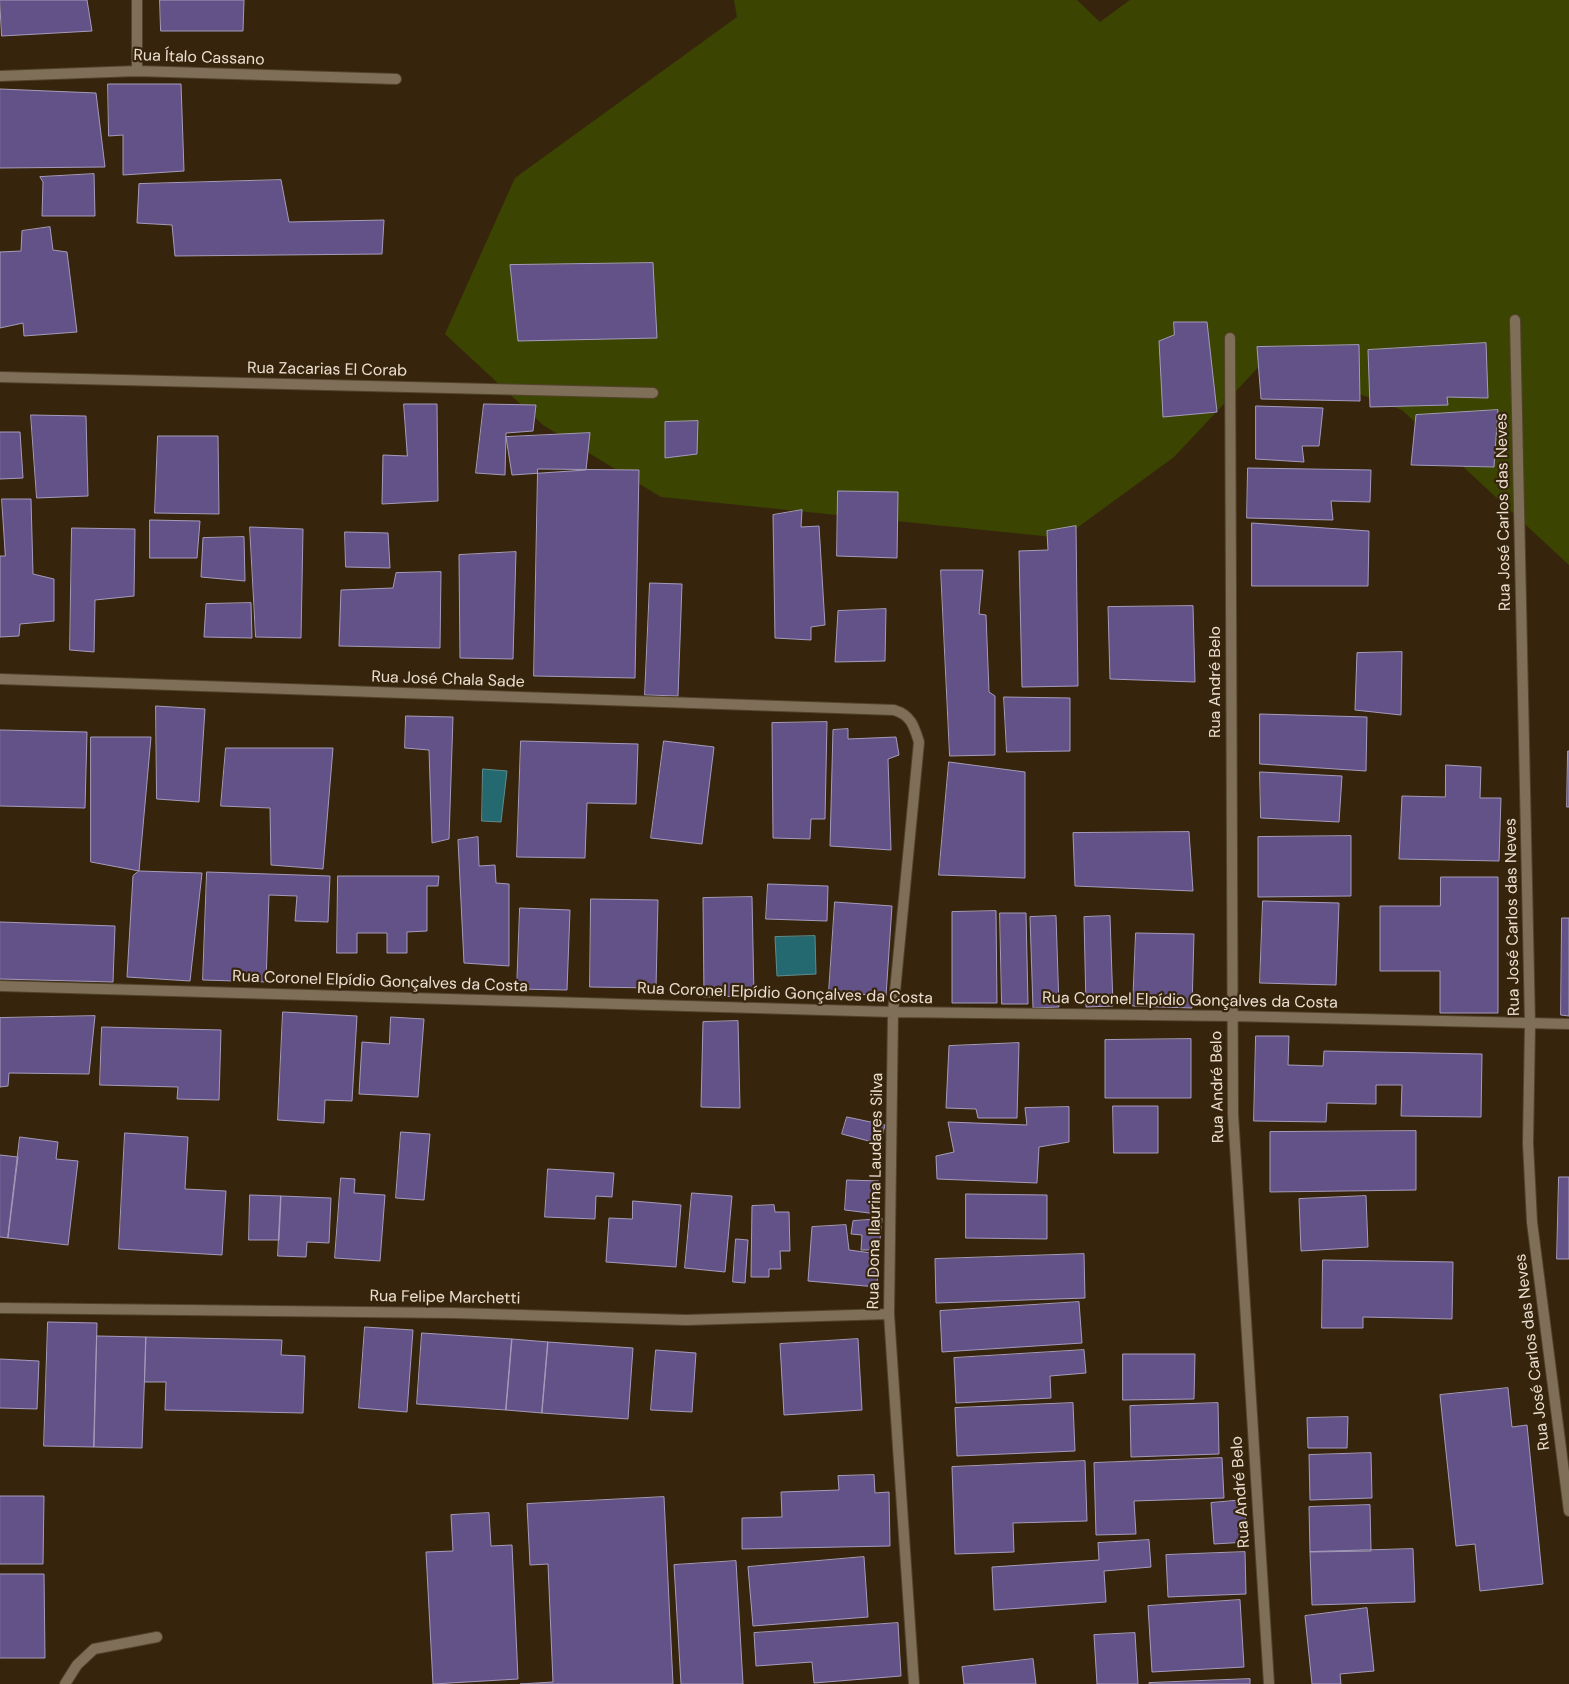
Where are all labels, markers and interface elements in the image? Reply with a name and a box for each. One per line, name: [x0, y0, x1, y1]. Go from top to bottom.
street label: Rua Ítalo Cassano: [133, 46, 265, 70]
street label: Rua Zacarias El Corab: [247, 359, 407, 381]
street label: Rua José Carlos das Neves: [1493, 413, 1515, 611]
street label: Rua André Belo: [1206, 626, 1226, 738]
street label: Rua José Chala Sade: [371, 668, 525, 692]
street label: Rua José Carlos das Neves: [1502, 818, 1524, 1016]
street label: Rua Coronel Elpídio Gonçalves da Costa: [232, 967, 528, 997]
street label: Rua Coronel Elpídio Gonçalves da Costa: [637, 979, 933, 1009]
street label: Rua Coronel Elpídio Gonçalves da Costa: [1042, 989, 1338, 1013]
street label: Rua André Belo: [1207, 1031, 1229, 1143]
street label: Rua Dona Ilaurina Laudares Silva: [864, 1072, 888, 1310]
street label: Rua José Carlos das Neves: [1511, 1253, 1555, 1451]
street label: Rua Felipe Marchetti: [369, 1287, 521, 1309]
street label: Rua André Belo: [1228, 1435, 1254, 1549]

